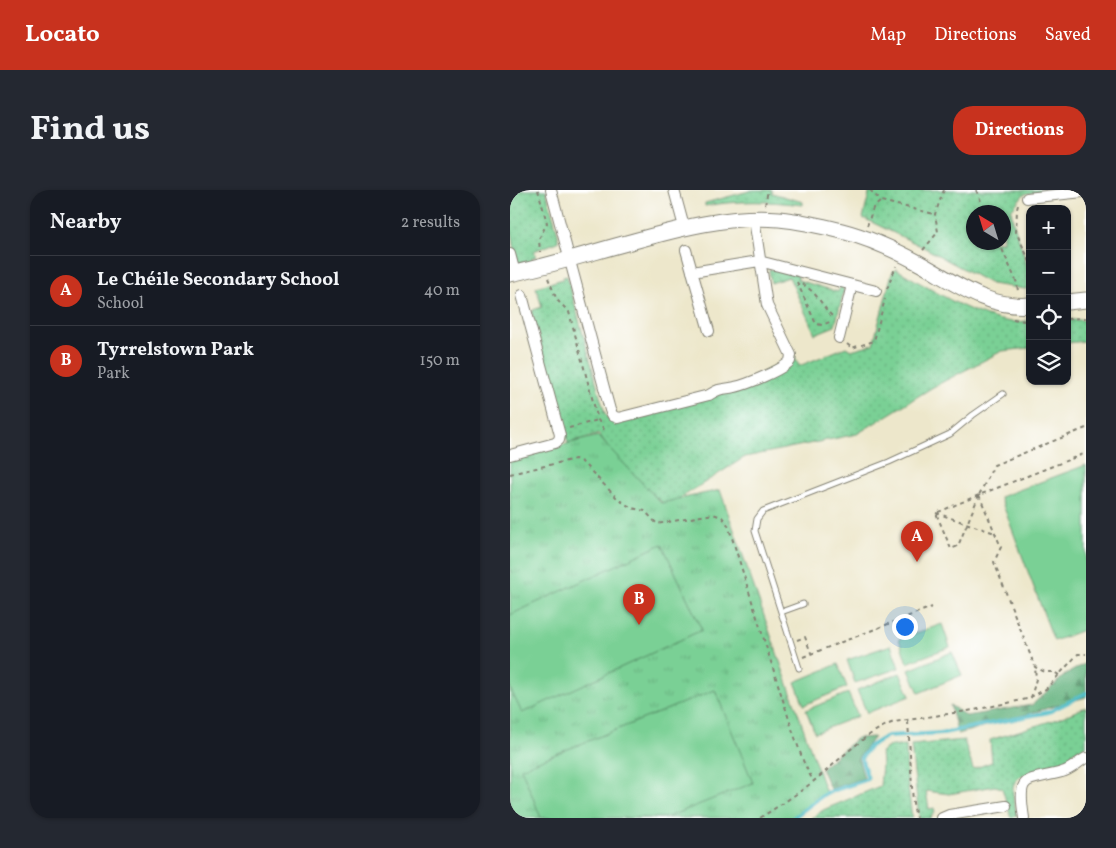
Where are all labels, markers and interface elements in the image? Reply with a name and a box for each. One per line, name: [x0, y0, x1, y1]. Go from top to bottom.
text: Locato: [25, 18, 100, 52]
text: Map: [870, 23, 906, 48]
text: Directions: [934, 23, 1017, 48]
text: Saved: [1045, 23, 1091, 48]
text: Find us: [30, 106, 150, 154]
button: Directions: [953, 106, 1086, 155]
north arrow: [966, 205, 1011, 250]
map controls: [1026, 205, 1071, 385]
button: +: [1026, 205, 1071, 250]
text: Nearby: [50, 208, 121, 237]
text: 2 results: [401, 212, 460, 234]
button: −: [1026, 250, 1071, 295]
text: Le Chéile Secondary School: [97, 267, 339, 293]
text: A: [60, 280, 72, 302]
text: 40 m: [424, 280, 460, 302]
text: School: [97, 293, 144, 315]
button: locate: [1026, 295, 1071, 340]
text: Tyrrelstown Park: [97, 337, 254, 363]
button: layers: [1026, 340, 1071, 385]
text: B: [61, 350, 71, 372]
text: 150 m: [419, 350, 460, 372]
text: Park: [97, 363, 130, 385]
pin: A: [901, 521, 933, 562]
pin: B: [623, 584, 655, 625]
your location: [892, 614, 918, 640]

